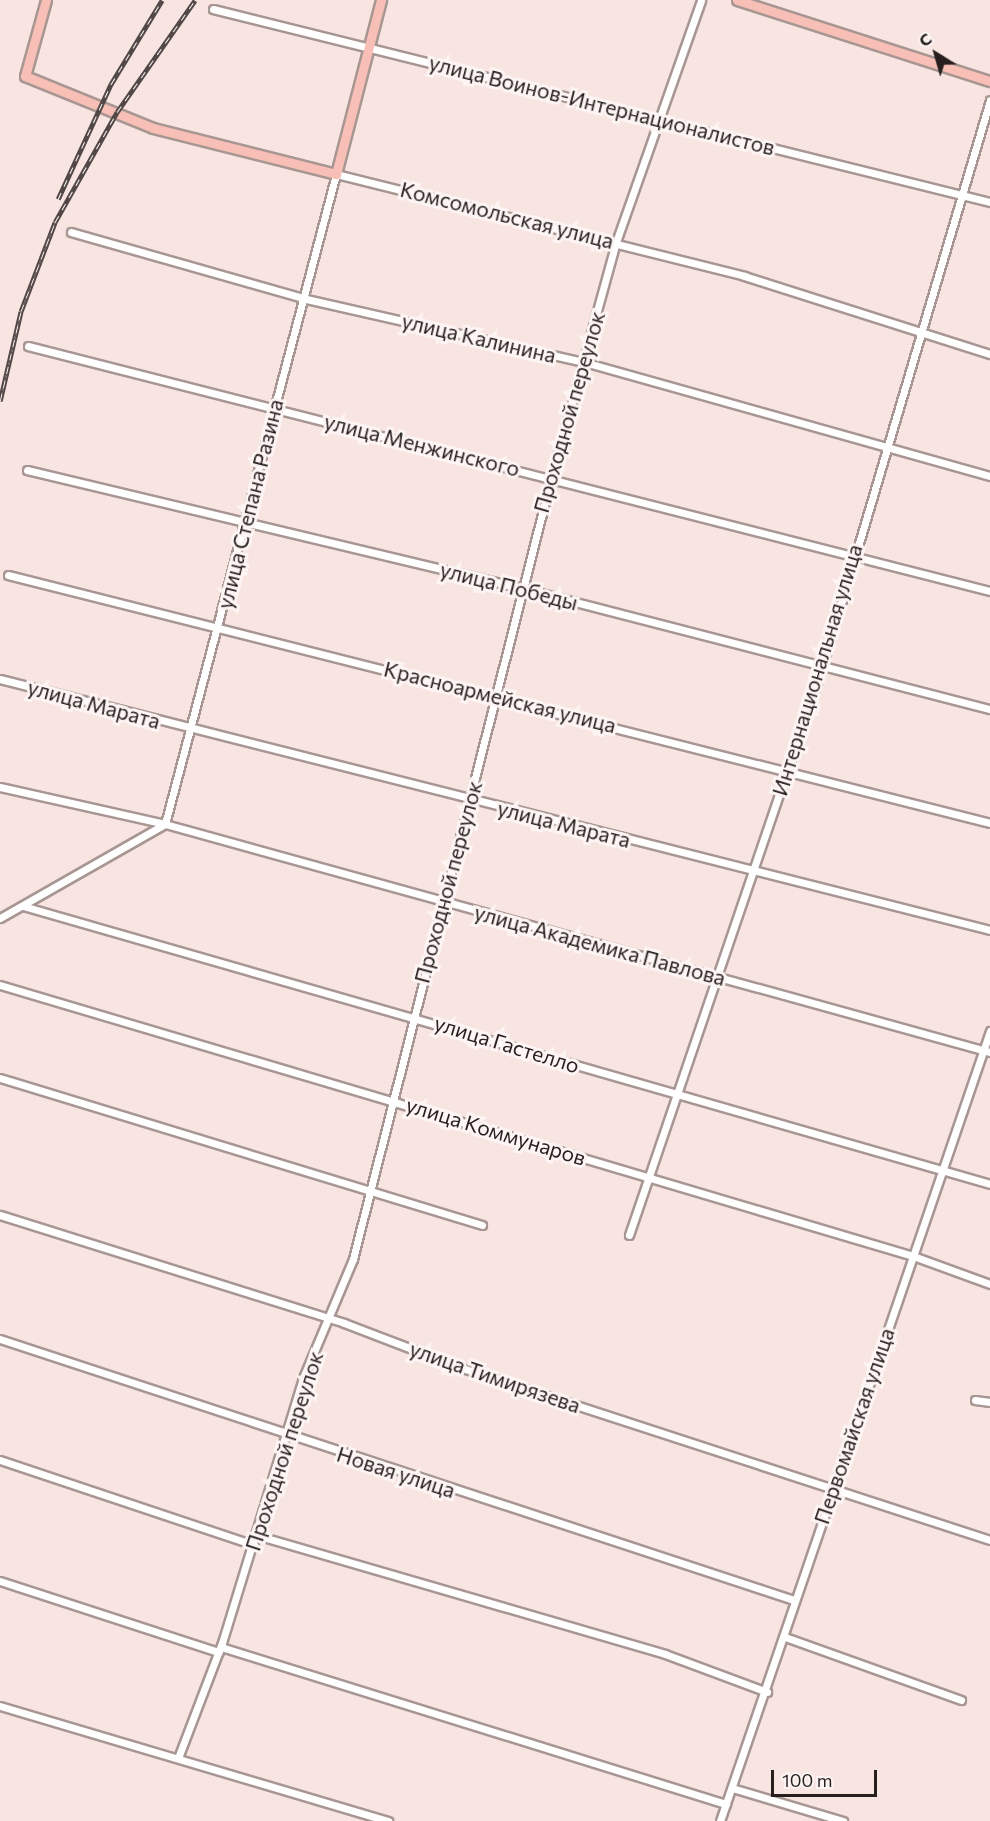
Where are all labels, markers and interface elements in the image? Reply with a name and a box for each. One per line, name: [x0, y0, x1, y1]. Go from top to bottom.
north arrow: [906, 24, 966, 84]
text: С: [915, 28, 935, 50]
street label: улица Воинов-Интернационалистов: [426, 50, 778, 160]
street label: Комсомольская улица: [398, 176, 616, 254]
street label: улица Калинина: [399, 308, 559, 368]
street label: Проходной переулок: [528, 308, 610, 516]
street label: улица Степана Разина: [212, 397, 288, 611]
street label: улица Менжинского: [322, 409, 522, 481]
street label: Интернациональная улица: [767, 541, 867, 799]
street label: улица Победы: [438, 557, 580, 615]
street label: Красноармейская улица: [381, 656, 619, 738]
street label: улица Марата: [25, 674, 163, 734]
street label: Проходной переулок: [409, 778, 487, 986]
street label: улица Марата: [495, 795, 633, 853]
street label: улица Академика Павлова: [472, 899, 728, 991]
street label: улица Гастелло: [431, 1010, 583, 1078]
street label: улица Коммунаров: [403, 1092, 589, 1170]
street label: Первомайская улица: [809, 1325, 899, 1527]
street label: улица Тимирязева: [406, 1336, 584, 1418]
street label: Проходной переулок: [240, 1348, 328, 1554]
street label: Новая улица: [334, 1441, 458, 1503]
scale bar: [774, 1758, 880, 1796]
text: 100 m: [782, 1769, 832, 1791]

